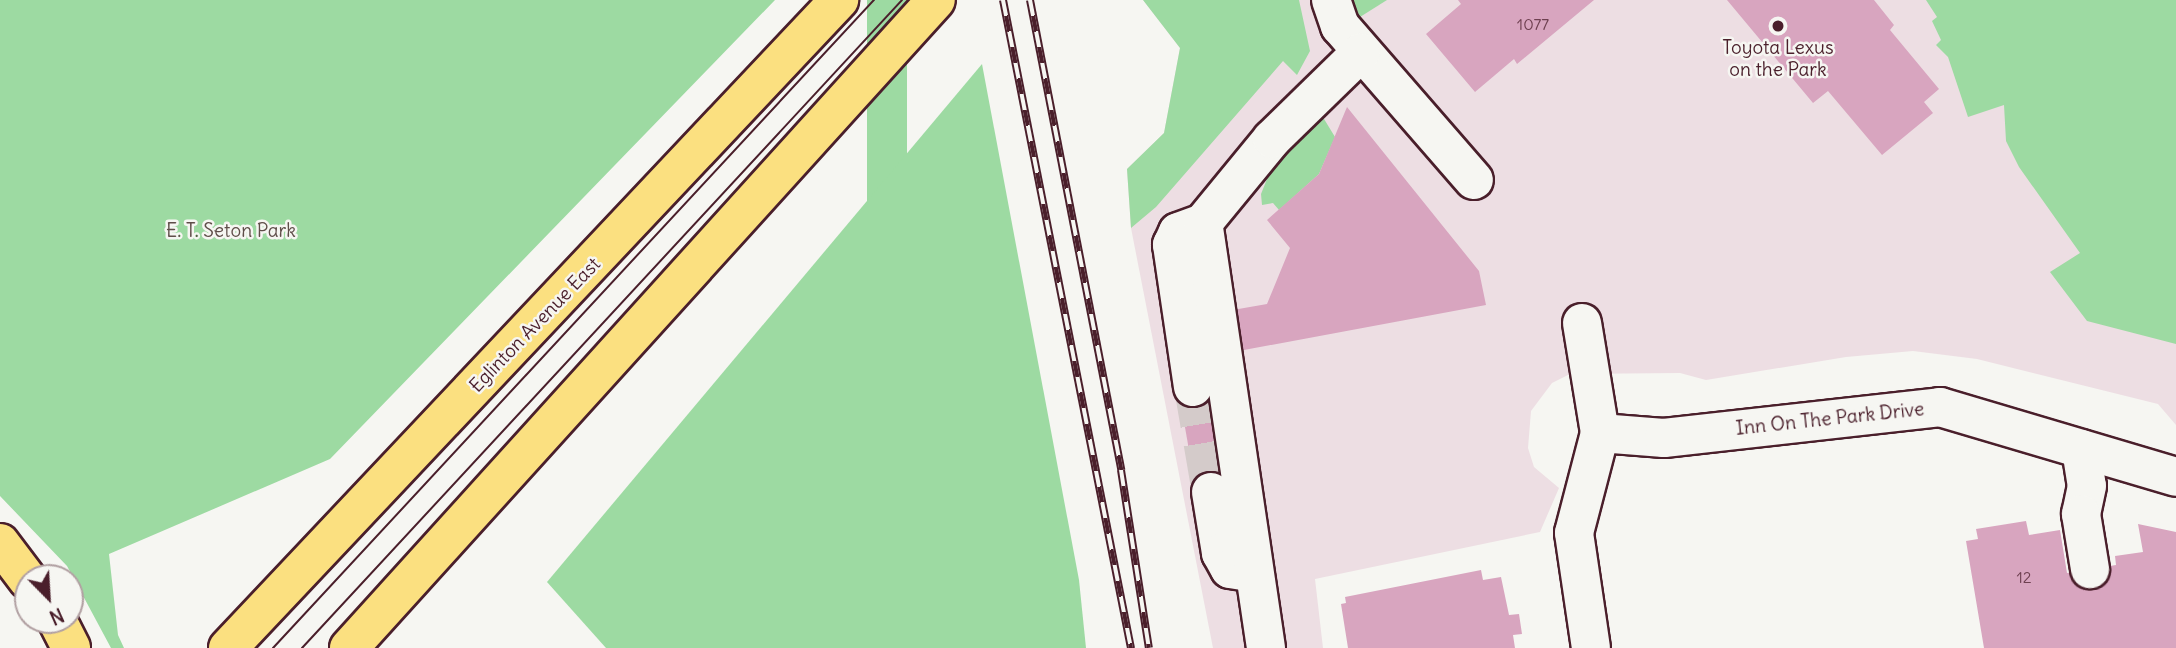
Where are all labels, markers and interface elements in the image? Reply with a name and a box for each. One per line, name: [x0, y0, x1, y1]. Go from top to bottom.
house number: 1077: [1517, 14, 1549, 34]
marker: Toyota Lexus on the Park: [1770, 18, 1786, 34]
place label: Toyota Lexus on the Park: [1722, 37, 1834, 81]
park label: E. T. Seton Park: [166, 220, 296, 242]
street label: Eglinton Avenue East: [465, 253, 605, 397]
street label: Inn On The Park Drive: [1735, 398, 1925, 440]
north arrow: [14, 564, 84, 634]
house number: 12: [2016, 567, 2032, 587]
text: N: [46, 603, 68, 630]

